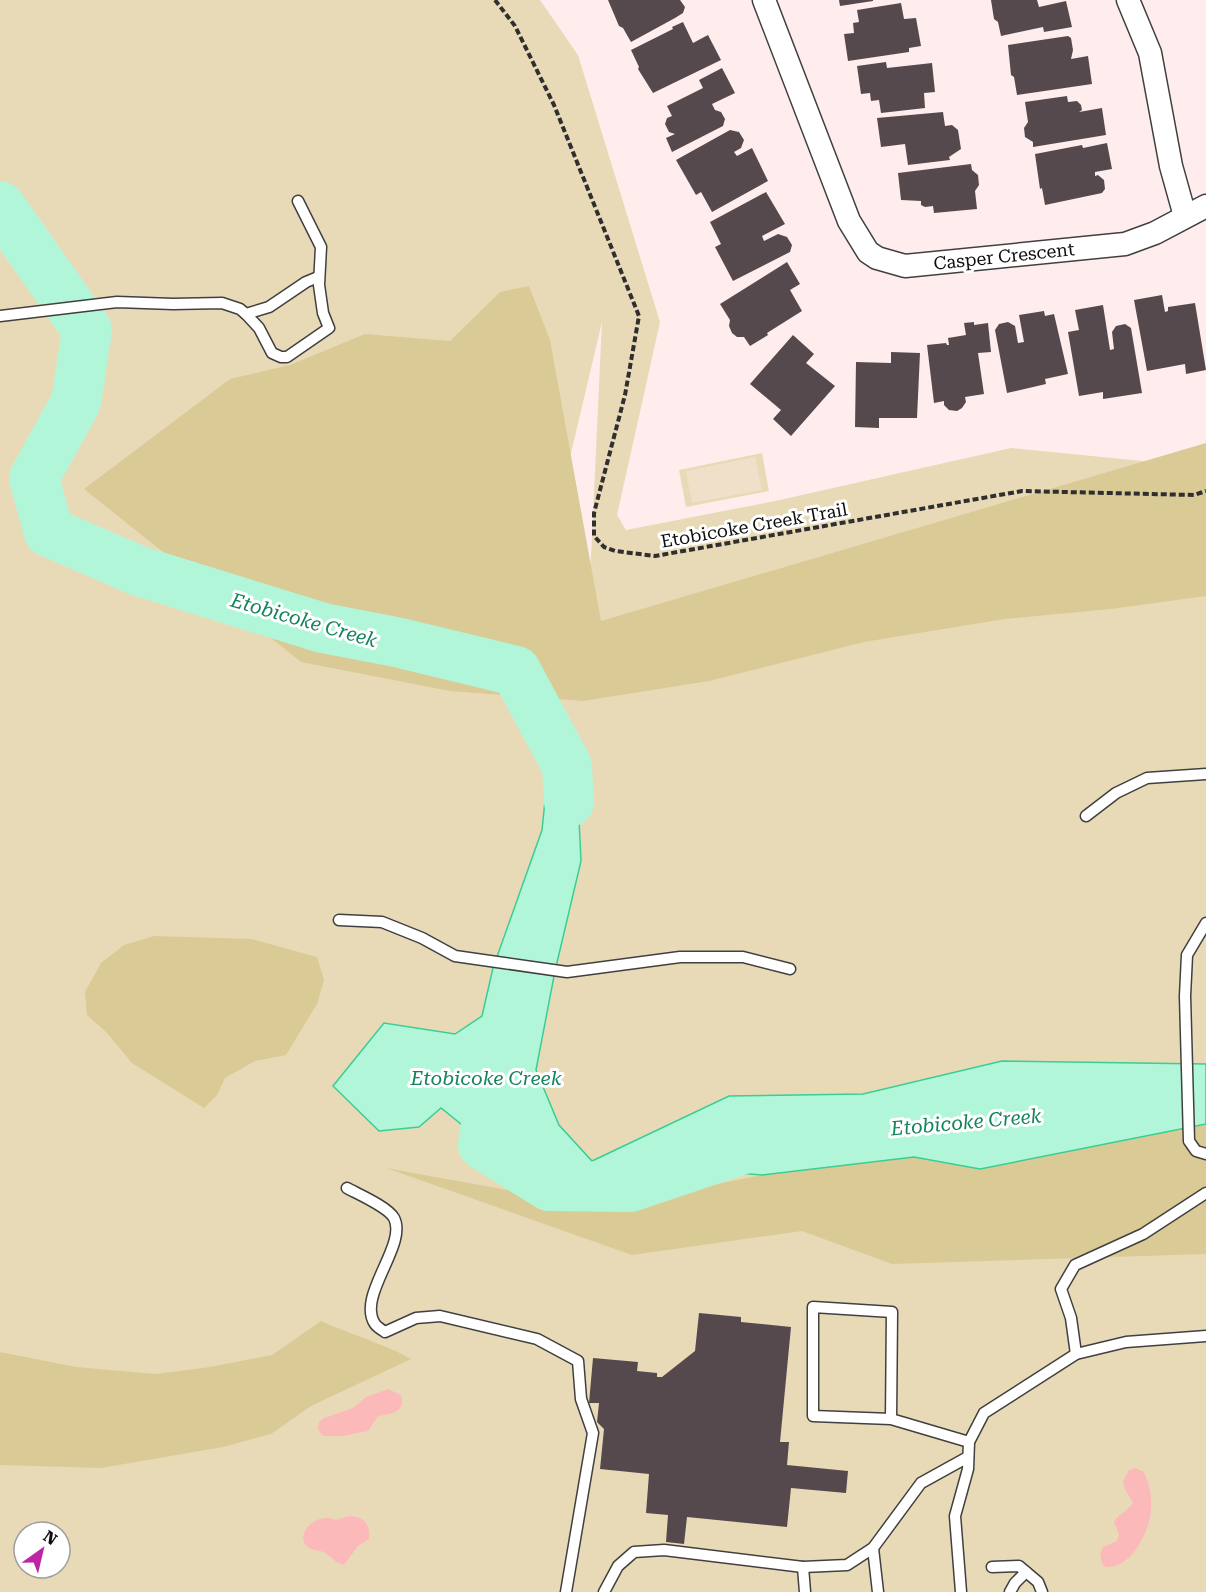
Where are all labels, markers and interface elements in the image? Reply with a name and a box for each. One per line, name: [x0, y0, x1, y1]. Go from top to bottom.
street label: Casper Crescent: [933, 238, 1076, 274]
street label: Etobicoke Creek Trail: [659, 498, 849, 552]
water label: Etobicoke Creek: [227, 587, 380, 652]
water label: Etobicoke Creek: [409, 1066, 562, 1090]
water label: Etobicoke Creek: [889, 1103, 1042, 1141]
north arrow: [12, 1520, 72, 1580]
text: N: [40, 1527, 61, 1549]

